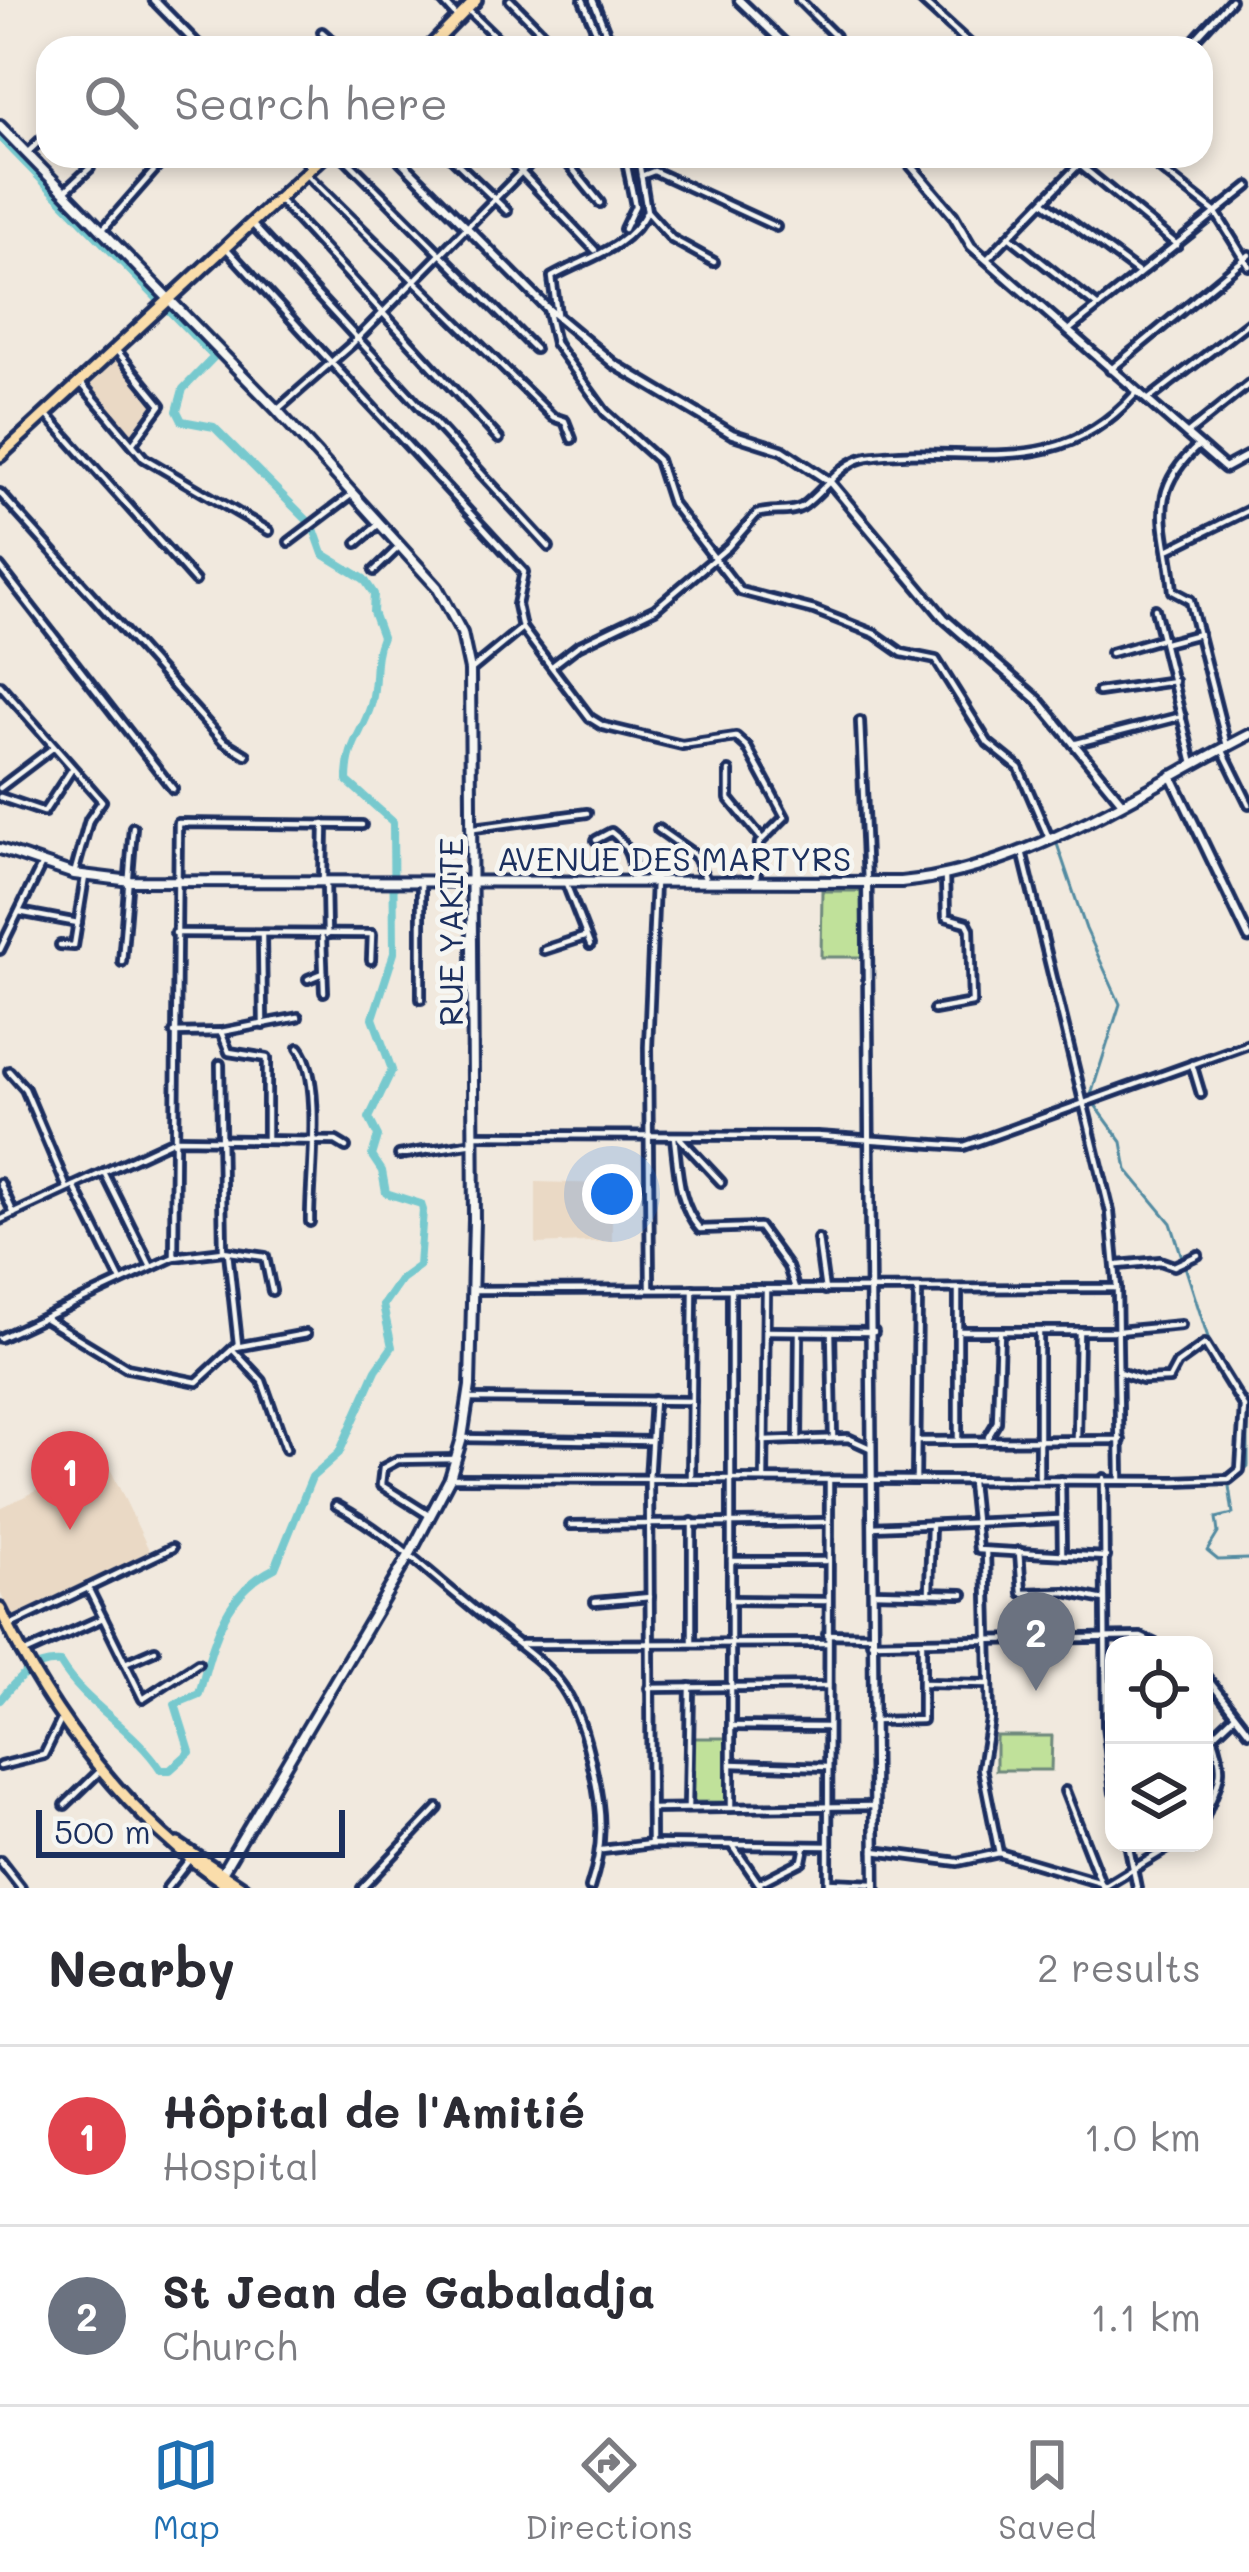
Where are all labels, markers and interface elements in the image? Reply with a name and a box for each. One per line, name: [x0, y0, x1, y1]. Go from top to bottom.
search box: [36, 36, 1213, 168]
icon: search: [78, 69, 144, 135]
text: Search here: [174, 73, 448, 131]
street label: AVENUE DES MARTYRS: [497, 836, 851, 879]
street label: RUE YAKITE: [428, 838, 471, 1026]
your location: [582, 1164, 642, 1224]
pin: 1: [31, 1431, 109, 1530]
pin: 2: [997, 1592, 1075, 1691]
map controls: [1105, 1636, 1213, 1852]
button: locate: [1105, 1636, 1213, 1744]
button: layers: [1105, 1744, 1213, 1852]
scale bar: [36, 1804, 345, 1857]
text: 500 m: [54, 1809, 151, 1852]
text: Nearby: [48, 1933, 235, 2000]
text: 2 results: [1037, 1941, 1201, 1992]
text: Hôpital de l'Amitié: [162, 2081, 585, 2139]
text: 1: [78, 2110, 96, 2161]
text: 1.0 km: [1084, 2110, 1201, 2161]
text: Hospital: [162, 2139, 319, 2190]
text: St Jean de Gabaladja: [162, 2261, 655, 2319]
text: 2: [76, 2290, 98, 2341]
text: 1.1 km: [1090, 2290, 1201, 2341]
text: Church: [162, 2319, 298, 2370]
tab: Map: [153, 2432, 220, 2547]
tab: Directions: [525, 2432, 693, 2547]
tab: Saved: [998, 2432, 1096, 2547]

